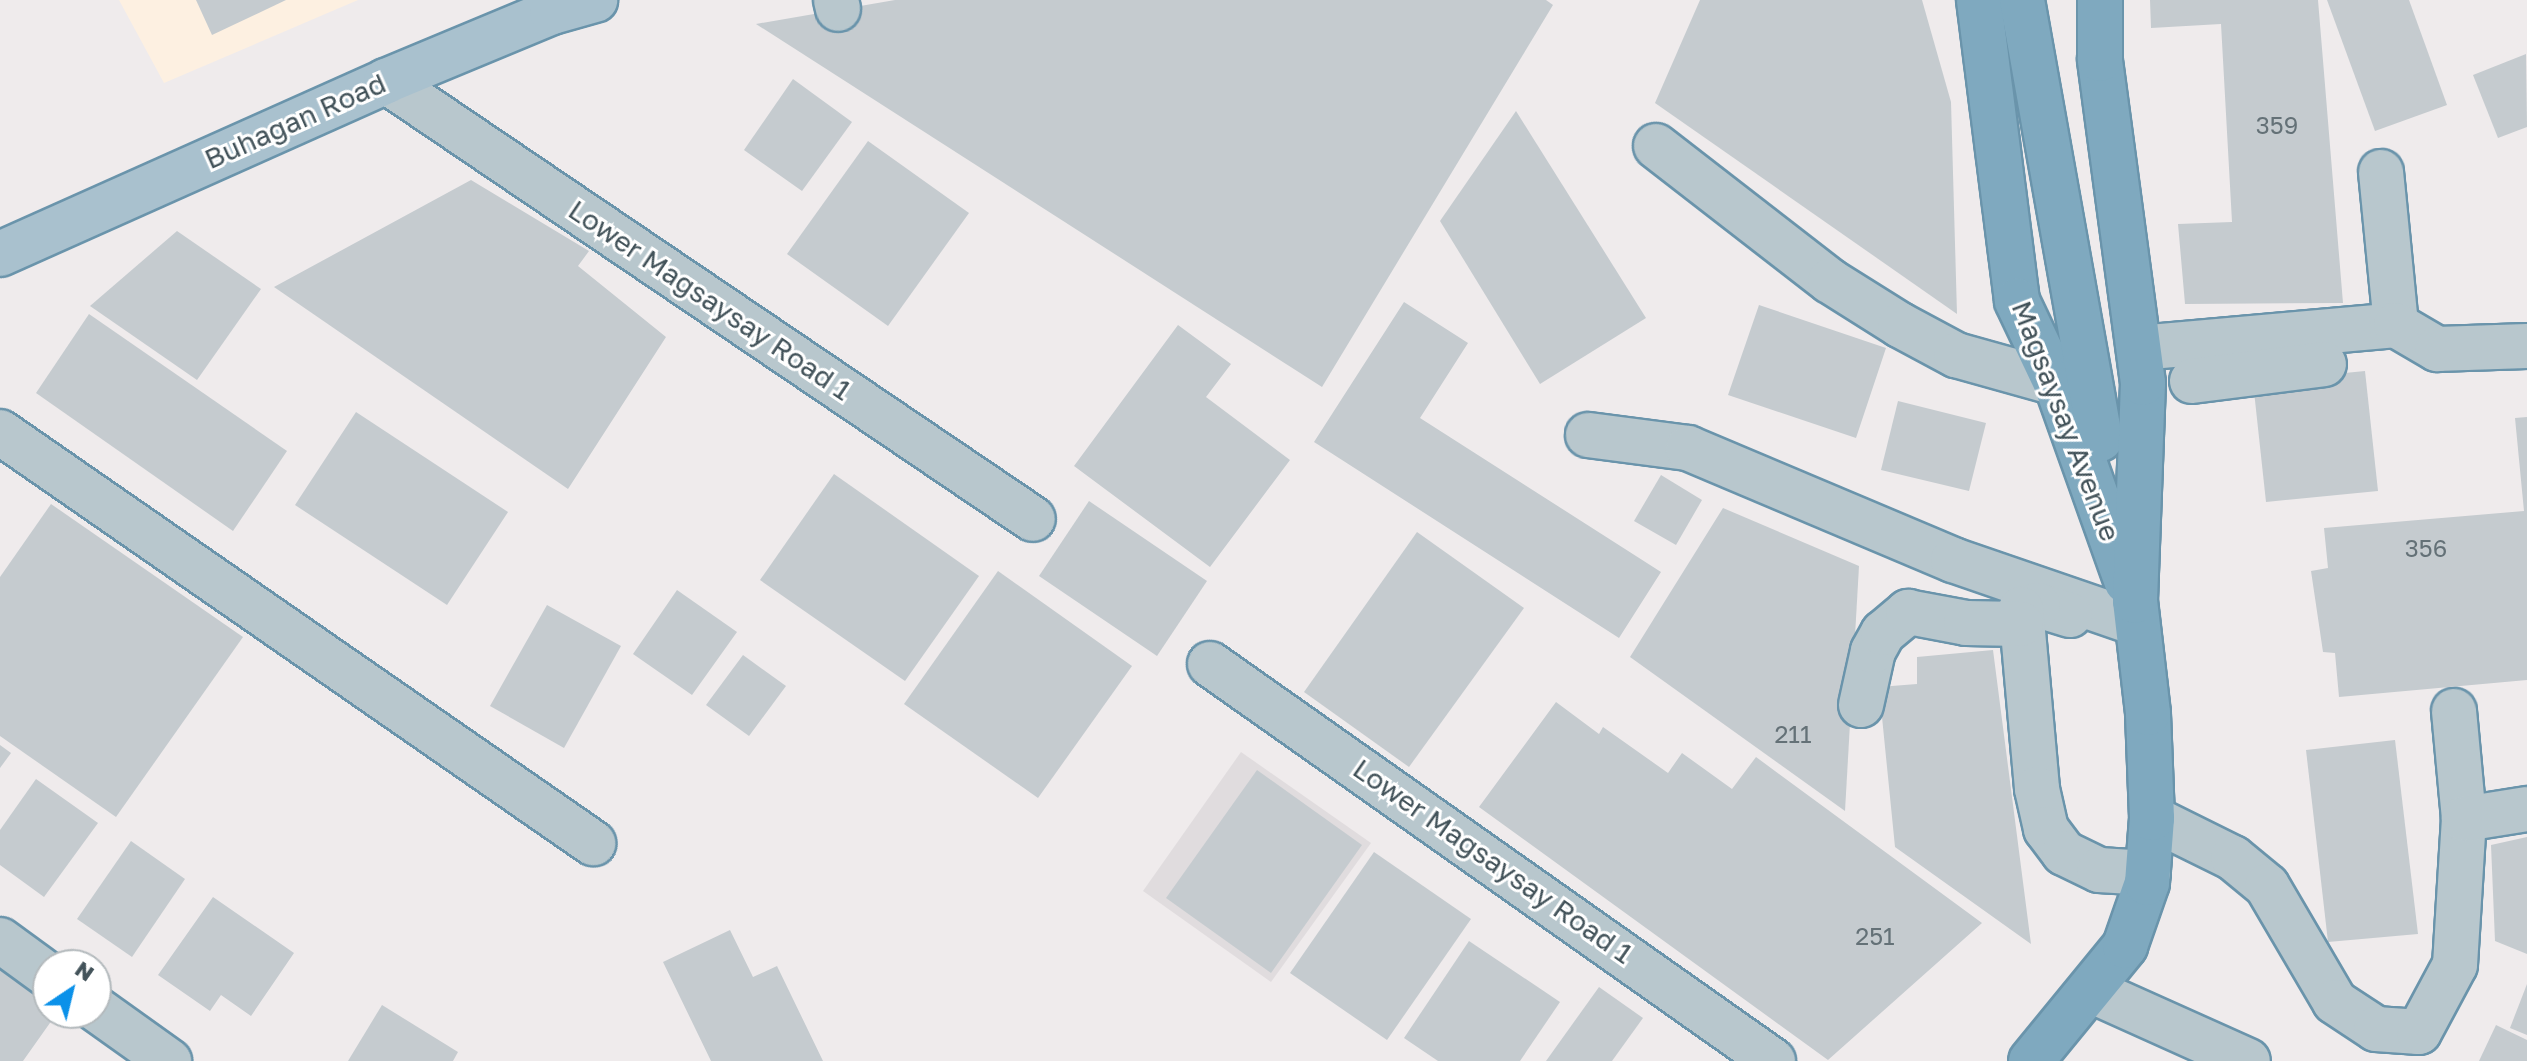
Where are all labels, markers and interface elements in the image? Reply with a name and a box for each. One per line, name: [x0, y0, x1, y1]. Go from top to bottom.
street label: Buhagan Road: [199, 66, 391, 176]
house number: 359: [2256, 111, 2298, 139]
street label: Lower Magsaysay Road 1: [562, 193, 858, 407]
street label: Magsaysay Avenue: [2005, 296, 2127, 546]
house number: 356: [2405, 534, 2447, 562]
house number: 211: [1774, 720, 1812, 748]
street label: Lower Magsaysay Road 1: [1347, 752, 1639, 970]
house number: 251: [1855, 922, 1895, 950]
north arrow: [32, 949, 112, 1029]
text: N: [70, 955, 99, 986]

